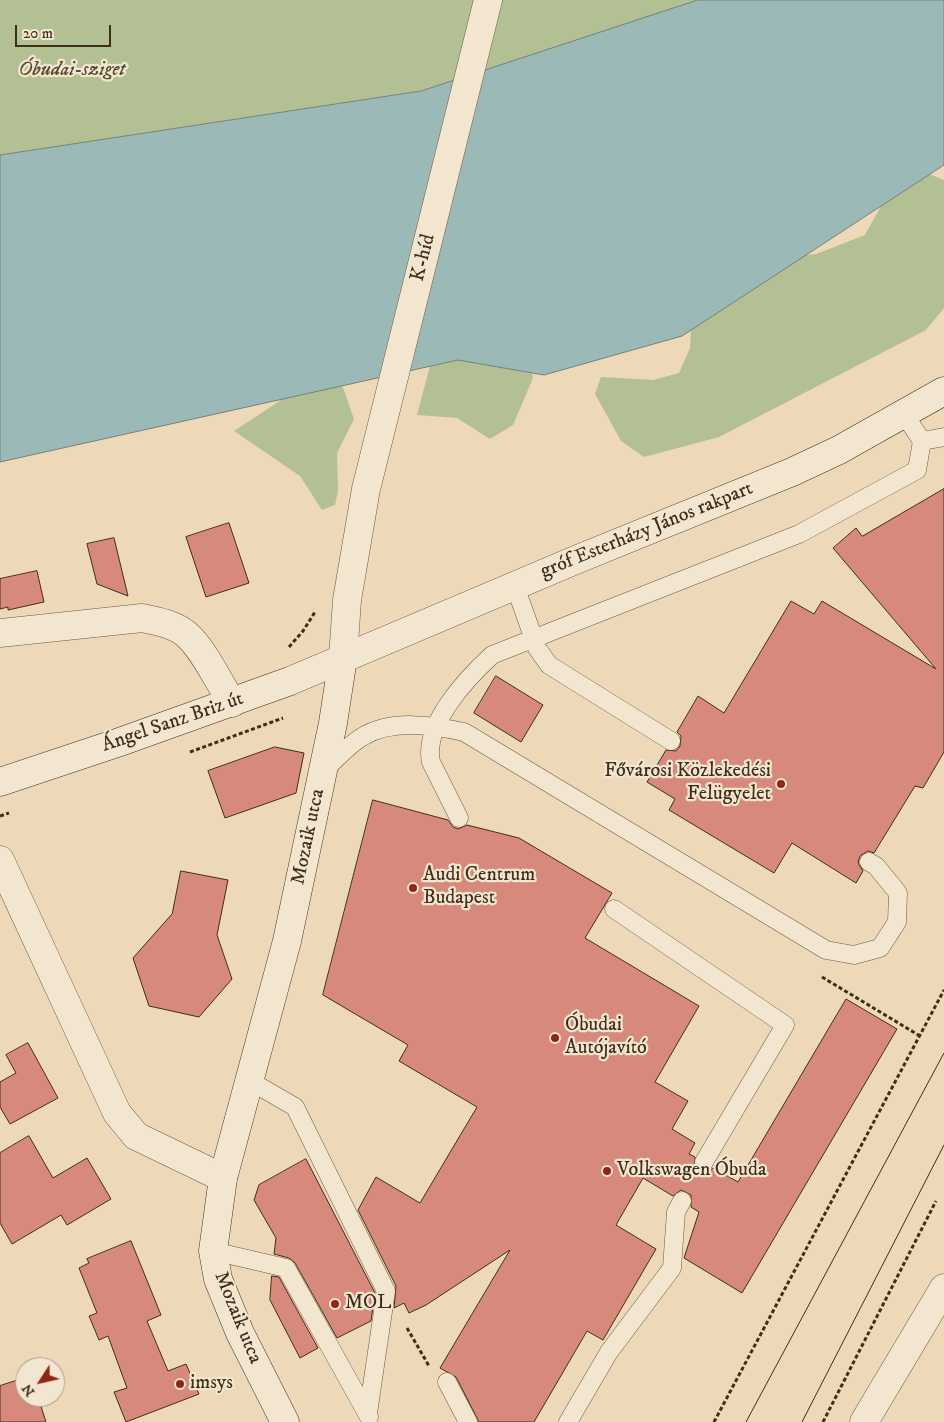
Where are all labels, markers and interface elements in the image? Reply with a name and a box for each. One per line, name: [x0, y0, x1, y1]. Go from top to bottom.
scale bar: [18, 15, 114, 47]
text: 20 m: [23, 24, 53, 43]
park label: Óbudai-sziget: [19, 59, 125, 83]
street label: K-híd: [407, 232, 441, 284]
street label: gróf Esterházy János rakpart: [537, 477, 757, 585]
street label: Ángel Sanz Briz út: [99, 688, 247, 758]
place label: Fővárosi Közlekedési Felügyelet: [604, 760, 771, 807]
marker: Fővárosi Közlekedési Felügyelet: [775, 778, 787, 790]
street label: Mozaik utca: [287, 787, 331, 887]
place label: Audi Centrum Budapest: [423, 864, 535, 911]
marker: Audi Centrum Budapest: [407, 882, 419, 894]
place label: Óbudai Autójavító: [565, 1014, 647, 1061]
marker: Óbudai Autójavító: [549, 1032, 561, 1044]
place label: Volkswagen Óbuda: [617, 1159, 767, 1183]
marker: Volkswagen Óbuda: [601, 1165, 613, 1177]
street label: Mozaik utca: [208, 1268, 266, 1368]
place label: MOL: [345, 1292, 391, 1316]
marker: MOL: [329, 1298, 341, 1310]
north arrow: [15, 1357, 65, 1407]
place label: imsys: [190, 1372, 233, 1396]
marker: imsys: [174, 1378, 186, 1390]
text: N: [18, 1380, 39, 1400]

